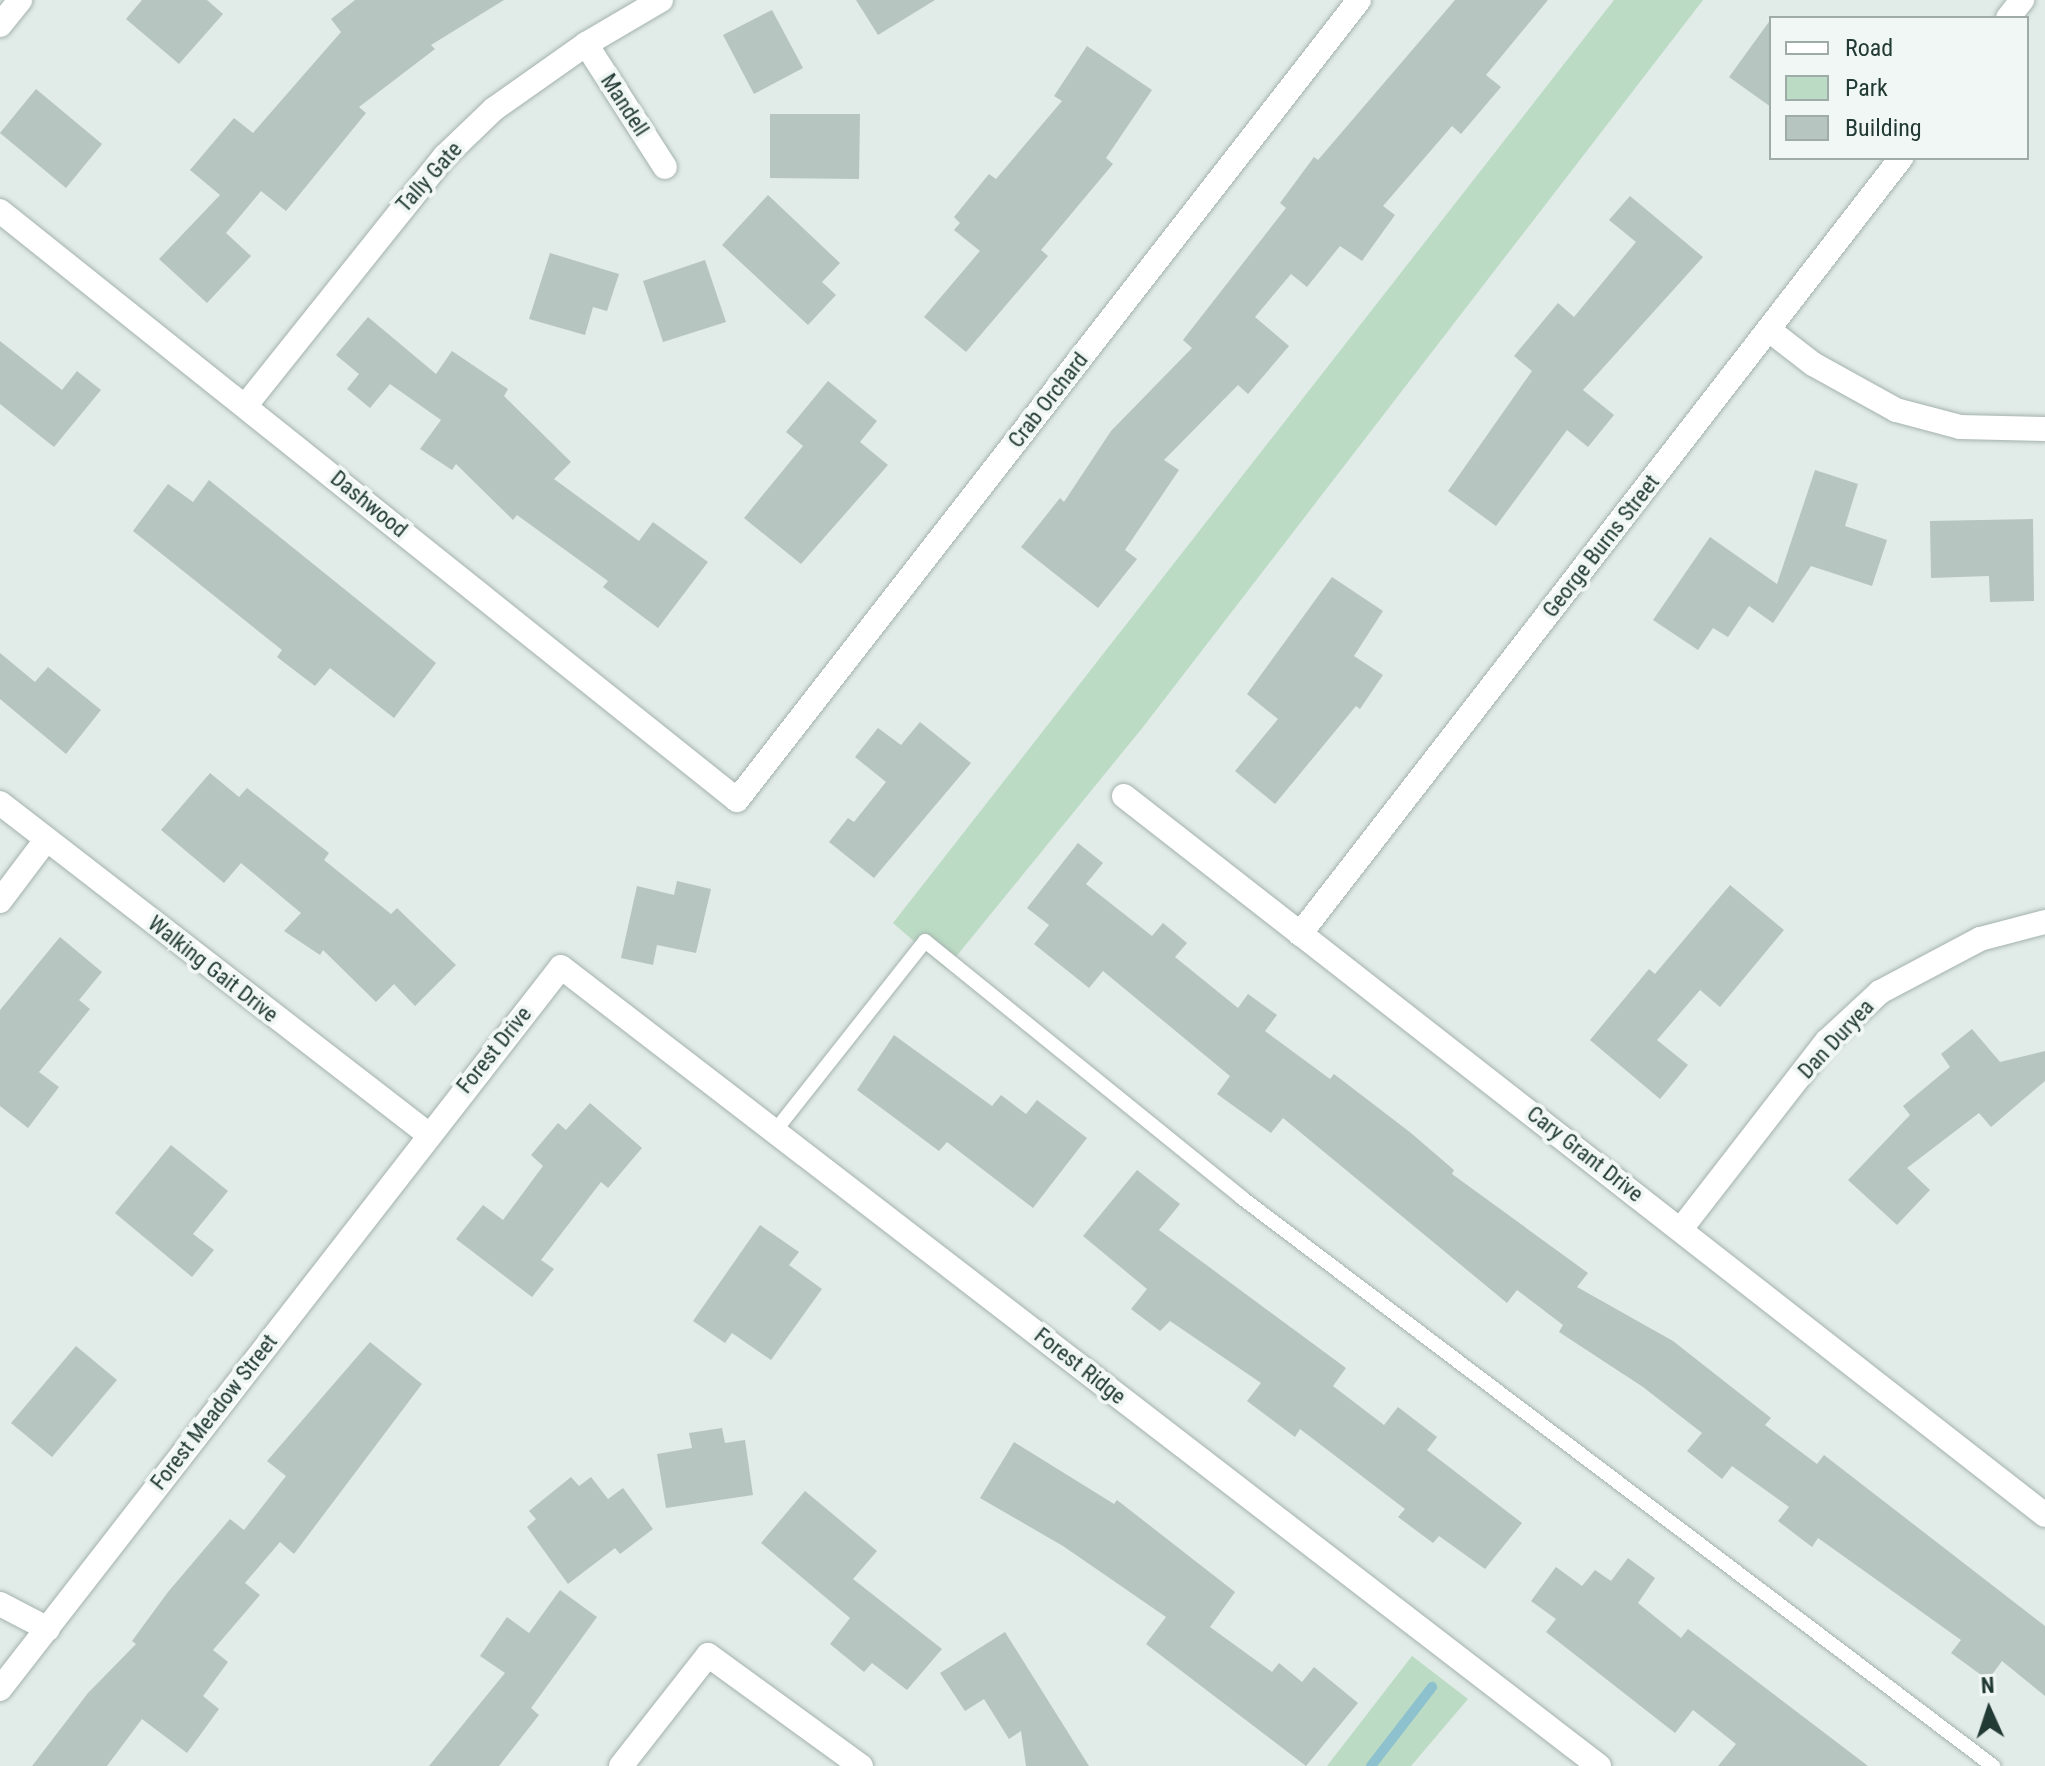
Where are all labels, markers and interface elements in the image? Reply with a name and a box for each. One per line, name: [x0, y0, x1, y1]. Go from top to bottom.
legend: [1769, 16, 2029, 160]
text: Road: [1845, 34, 1893, 62]
street label: Mandell: [595, 69, 655, 141]
text: Park: [1845, 74, 1888, 102]
text: Building: [1845, 114, 1922, 142]
street label: Tally Gate: [391, 136, 467, 218]
street label: Crab Orchard: [1003, 347, 1093, 453]
street label: Dashwood: [325, 465, 413, 543]
street label: George Burns Street: [1537, 469, 1665, 623]
street label: Walking Gait Drive: [143, 910, 283, 1028]
street label: Dan Duryea: [1793, 994, 1879, 1084]
street label: Forest Drive: [451, 1001, 537, 1099]
street label: Cary Grant Drive: [1522, 1100, 1648, 1208]
street label: Forest Ridge: [1029, 1322, 1131, 1410]
street label: Forest Meadow Street: [145, 1329, 283, 1495]
north arrow: [1949, 1670, 2029, 1750]
text: N: [1980, 1673, 1995, 1698]

